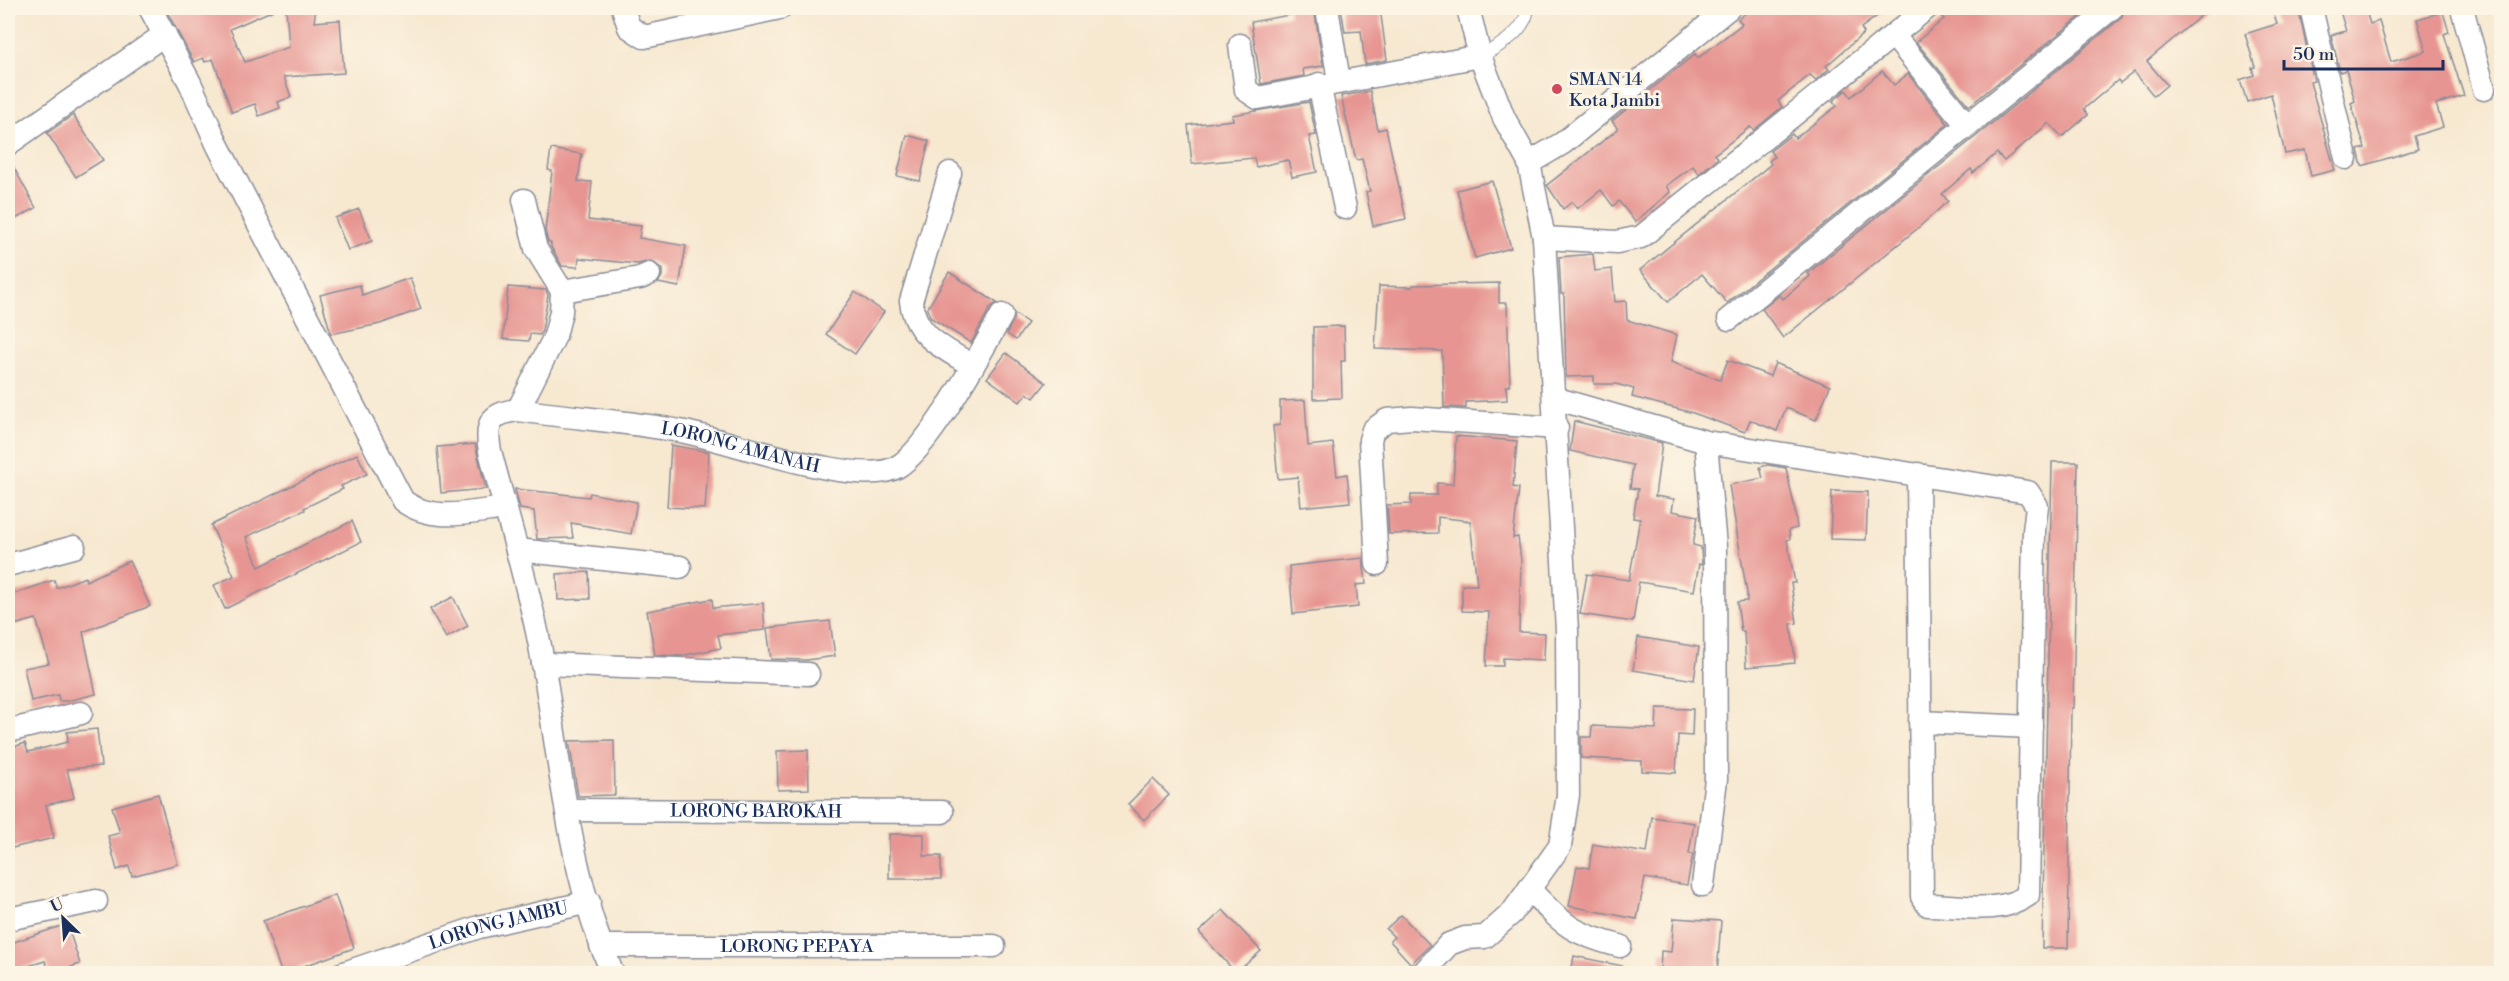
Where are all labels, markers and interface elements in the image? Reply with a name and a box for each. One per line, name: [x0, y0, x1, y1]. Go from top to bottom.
scale bar: [2284, 33, 2443, 71]
text: 50 m: [2293, 43, 2335, 66]
place label: SMAN 14 Kota Jambi: [1569, 68, 1660, 112]
marker: SMAN 14 Kota Jambi: [1550, 82, 1564, 96]
street label: LORONG AMANAH: [659, 416, 822, 478]
street label: LORONG BAROKAH: [670, 799, 843, 823]
north arrow: [33, 888, 93, 948]
text: U: [47, 893, 67, 917]
street label: LORONG JAMBU: [426, 895, 571, 955]
street label: LORONG PEPAYA: [720, 935, 874, 958]

